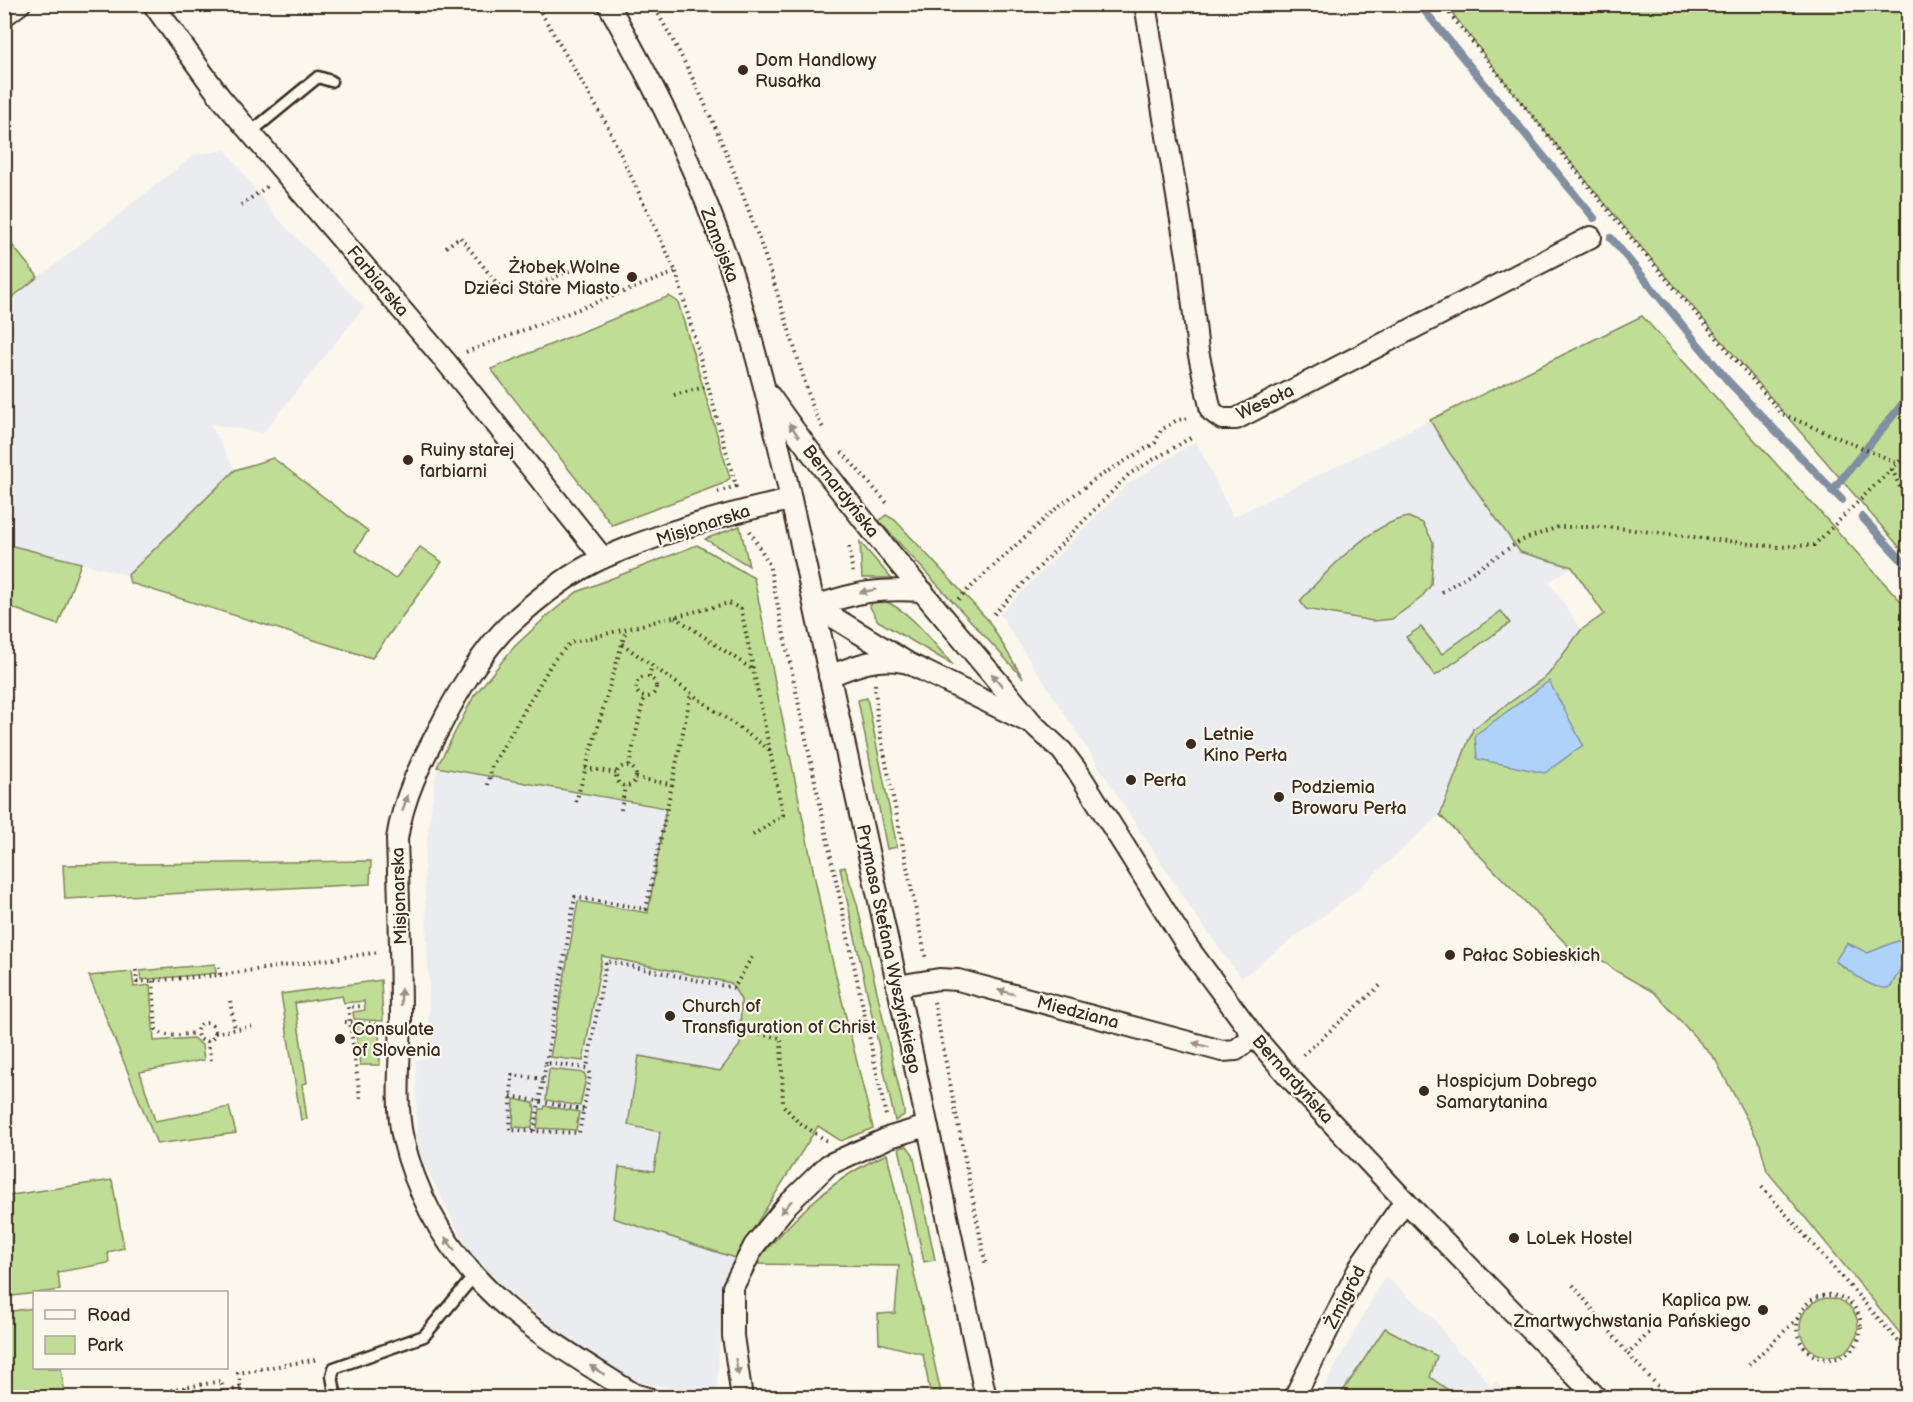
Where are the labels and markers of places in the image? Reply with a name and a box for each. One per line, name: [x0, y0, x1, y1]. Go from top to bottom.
place label: Dom Handlowy Rusałka: [755, 50, 877, 92]
marker: Dom Handlowy Rusałka: [736, 63, 750, 77]
place label: Żłobek Wolne Dzieci Stare Miasto: [464, 256, 620, 299]
marker: Żłobek Wolne Dzieci Stare Miasto: [625, 270, 639, 284]
place label: Ruiny starej farbiarni: [420, 440, 514, 482]
marker: Ruiny starej farbiarni: [401, 453, 415, 467]
place label: Letnie Kino Perła: [1203, 724, 1288, 766]
marker: Letnie Kino Perła: [1184, 737, 1198, 751]
place label: Perła: [1143, 770, 1187, 791]
marker: Perła: [1124, 773, 1138, 787]
place label: Podziemia Browaru Perła: [1291, 777, 1407, 819]
marker: Podziemia Browaru Perła: [1272, 790, 1286, 804]
place label: Pałac Sobieskich: [1462, 945, 1600, 966]
marker: Pałac Sobieskich: [1443, 948, 1457, 962]
place label: Church of Transfiguration of Christ: [682, 996, 877, 1038]
marker: Church of Transfiguration of Christ: [663, 1009, 677, 1023]
place label: Consulate of Slovenia: [352, 1019, 441, 1061]
marker: Consulate of Slovenia: [333, 1032, 347, 1046]
place label: Hospicjum Dobrego Samarytanina: [1436, 1071, 1597, 1113]
marker: Hospicjum Dobrego Samarytanina: [1417, 1084, 1431, 1098]
place label: LoLek Hostel: [1526, 1228, 1632, 1249]
marker: LoLek Hostel: [1507, 1231, 1521, 1245]
place label: Kaplica pw. Zmartwychwstania Pańskiego: [1513, 1290, 1751, 1332]
marker: Kaplica pw. Zmartwychwstania Pańskiego: [1756, 1303, 1770, 1317]

